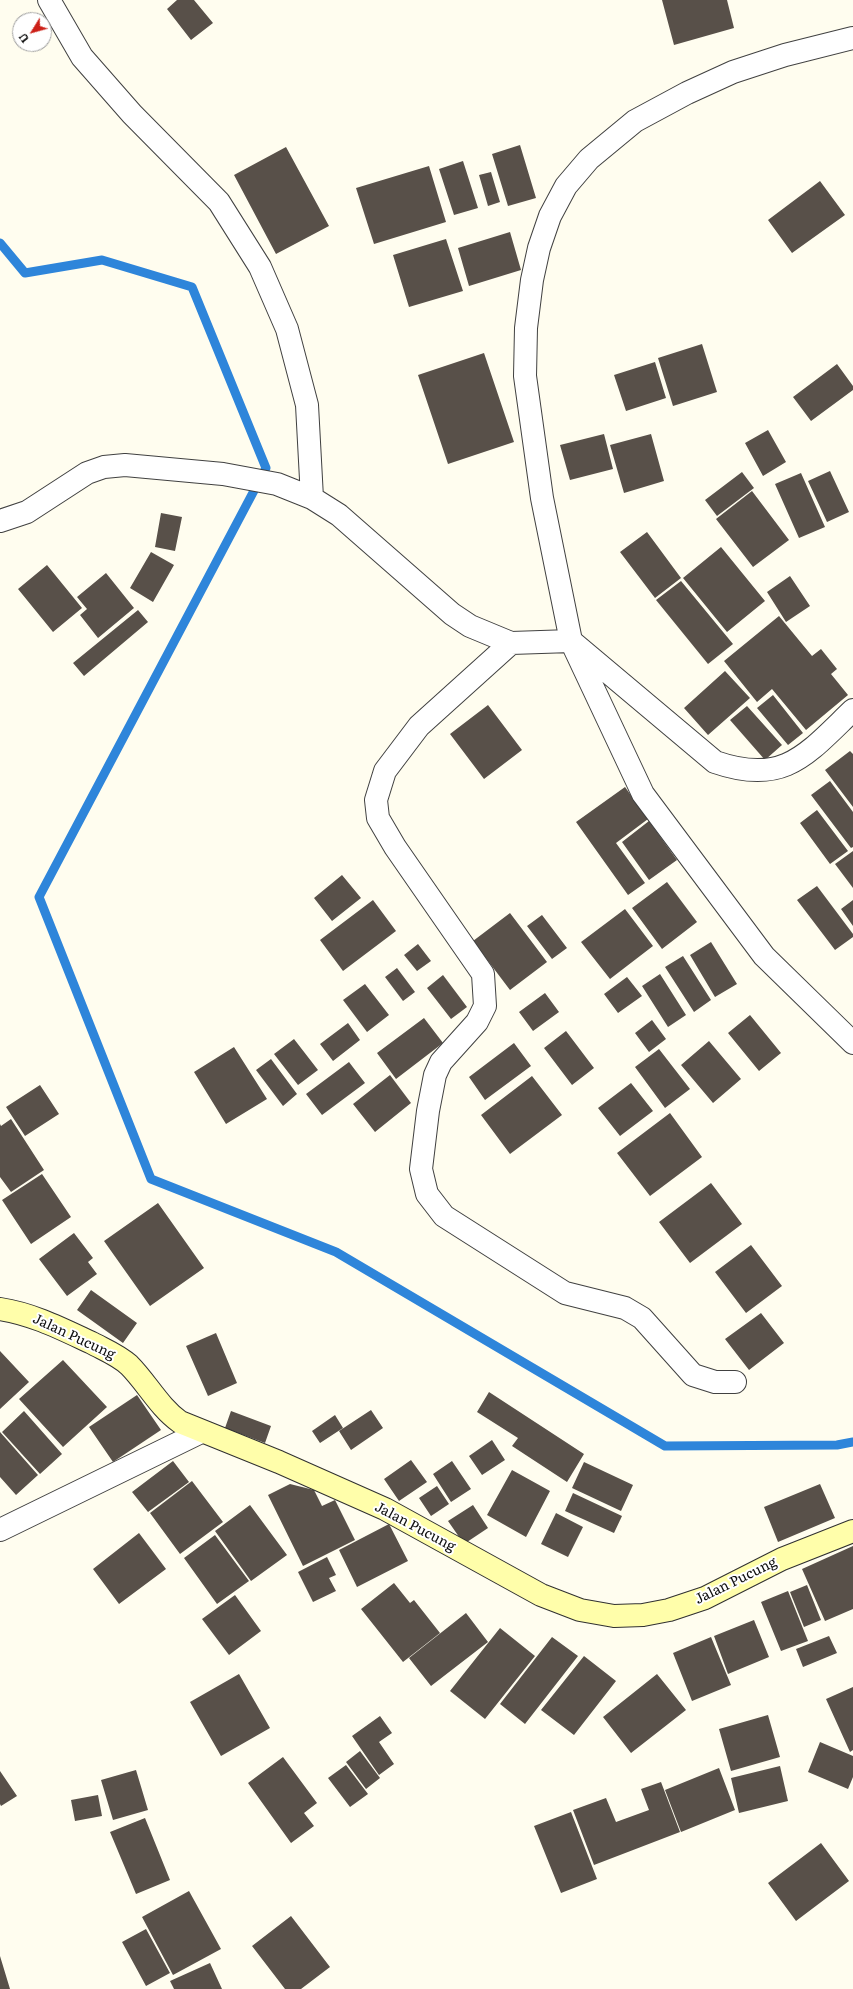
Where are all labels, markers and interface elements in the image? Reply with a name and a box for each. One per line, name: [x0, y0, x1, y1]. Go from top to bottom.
north arrow: [12, 12, 52, 52]
text: U: [14, 30, 32, 47]
street label: Jalan Pucung: [30, 1311, 118, 1363]
street label: Jalan Pucung: [372, 1499, 458, 1555]
street label: Jalan Pucung: [692, 1554, 780, 1608]

